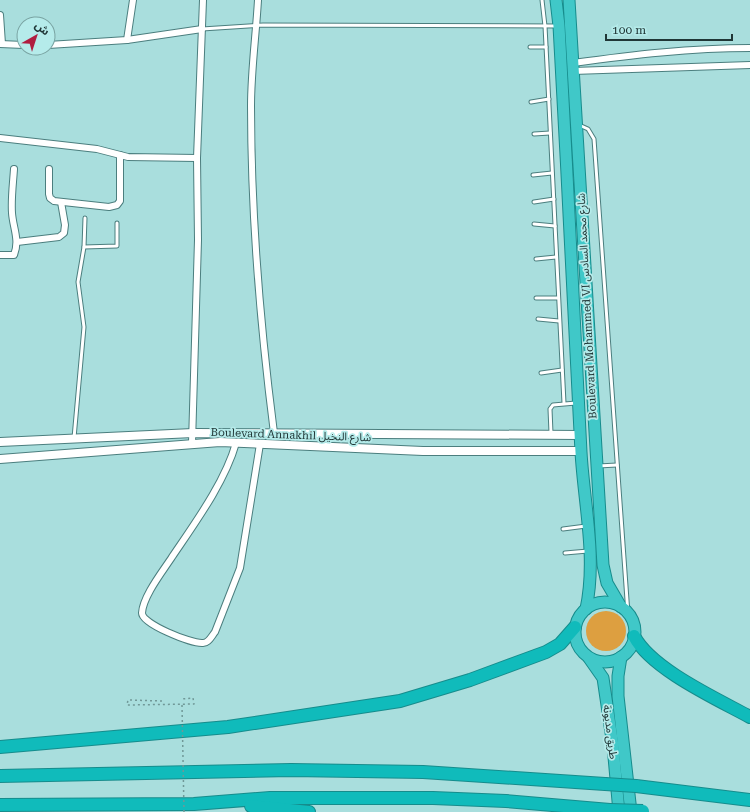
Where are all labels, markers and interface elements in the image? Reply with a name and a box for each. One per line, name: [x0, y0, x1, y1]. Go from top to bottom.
north arrow: [16, 16, 56, 56]
scale bar: [606, 16, 732, 42]
text: ش: [32, 19, 52, 38]
text: 100 m: [612, 23, 646, 37]
street label: Boulevard Mohammed VI شارع محمد السادس: [575, 192, 600, 419]
street label: Boulevard Annakhil شارع النخيل: [210, 426, 372, 445]
street label: طريق مديونة: [600, 704, 620, 760]

